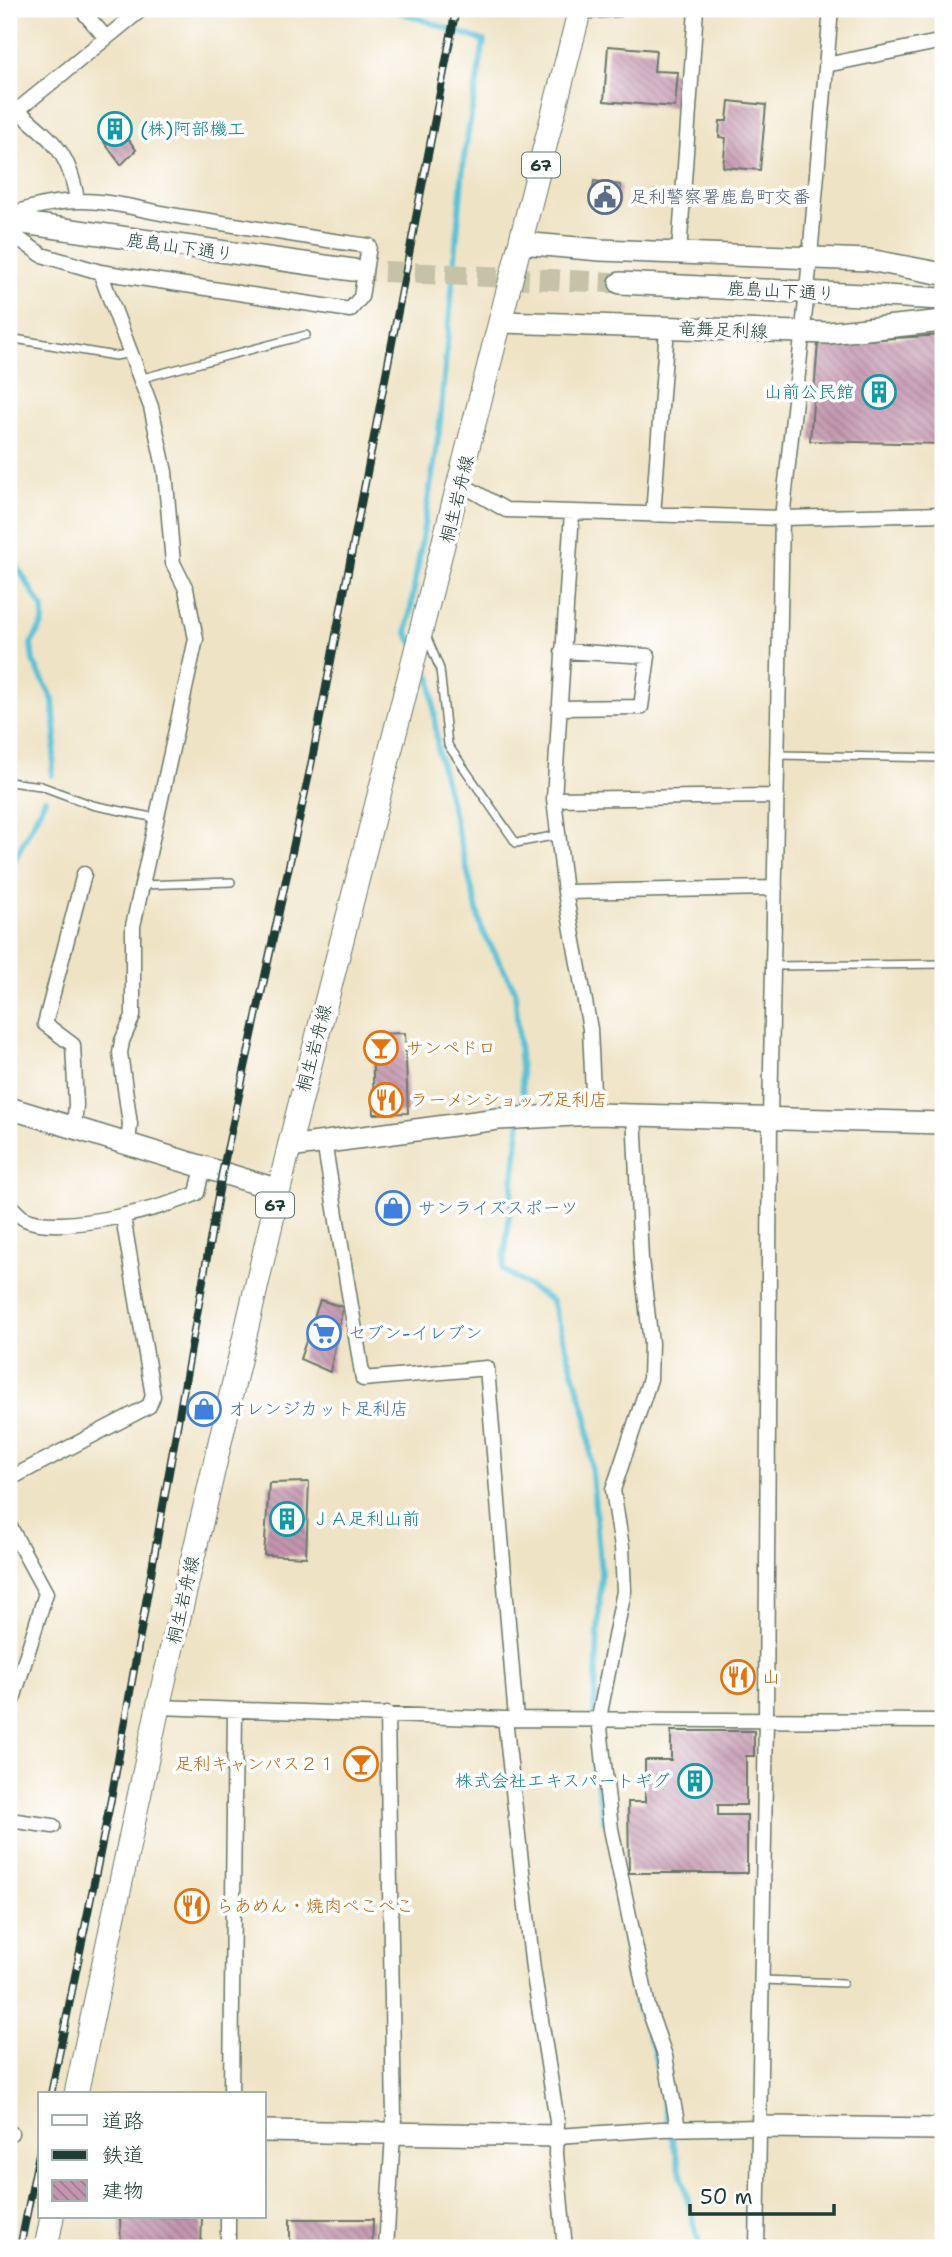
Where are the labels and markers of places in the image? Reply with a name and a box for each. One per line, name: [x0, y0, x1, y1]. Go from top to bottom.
building icon: (株)阿部機工: [96, 110, 134, 148]
place label: (株)阿部機工: [140, 117, 245, 141]
public building icon: 足利警察署鹿島町交番: [586, 178, 624, 216]
place label: 足利警察署鹿島町交番: [630, 185, 810, 209]
building icon: 山前公民館: [860, 373, 898, 411]
place label: 山前公民館: [764, 380, 854, 404]
bar icon: サンペドロ: [362, 1029, 400, 1067]
place label: サンペドロ: [406, 1036, 496, 1060]
restaurant icon: ラーメンショップ足利店: [367, 1081, 405, 1119]
place label: ラーメンショップ足利店: [410, 1088, 607, 1112]
shop icon: サンライズスポーツ: [374, 1189, 412, 1227]
place label: サンライズスポーツ: [418, 1196, 578, 1220]
supermarket icon: セブン-イレブン: [305, 1314, 343, 1352]
place label: セブン-イレブン: [348, 1321, 483, 1345]
shop icon: オレンジカット足利店: [185, 1390, 223, 1428]
place label: オレンジカット足利店: [228, 1397, 408, 1421]
building icon: ＪＡ足利山前: [268, 1500, 306, 1538]
place label: ＪＡ足利山前: [312, 1507, 420, 1531]
restaurant icon: 山: [719, 1658, 757, 1696]
place label: 山: [762, 1665, 780, 1689]
bar icon: 足利キャンパス２１: [342, 1745, 380, 1783]
place label: 足利キャンパス２１: [175, 1752, 336, 1776]
building icon: 株式会社エキスパートギグ: [676, 1762, 714, 1800]
place label: 株式会社エキスパートギグ: [455, 1769, 670, 1793]
restaurant icon: らあめん・焼肉ぺこぺこ: [173, 1887, 211, 1925]
place label: らあめん・焼肉ぺこぺこ: [216, 1894, 414, 1918]

